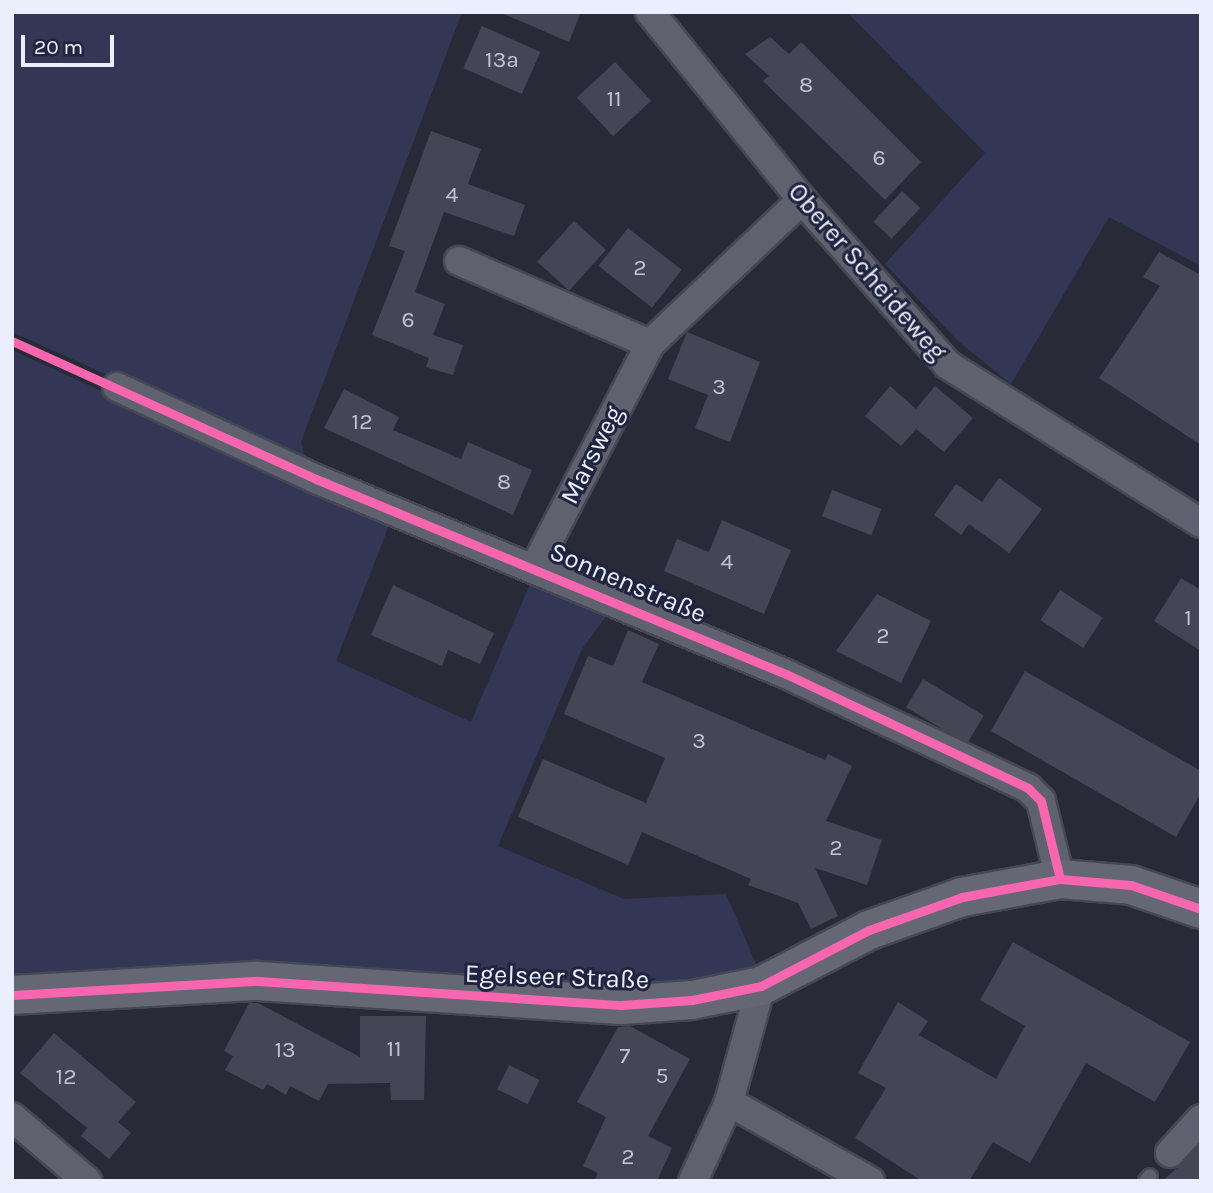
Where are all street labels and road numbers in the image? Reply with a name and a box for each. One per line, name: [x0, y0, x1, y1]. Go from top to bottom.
street label: Oberer Scheideweg: [781, 177, 953, 367]
street label: Marsweg: [554, 401, 630, 509]
street label: Sonnenstraße: [545, 536, 711, 630]
street label: Egelseer Straße: [464, 958, 650, 996]

